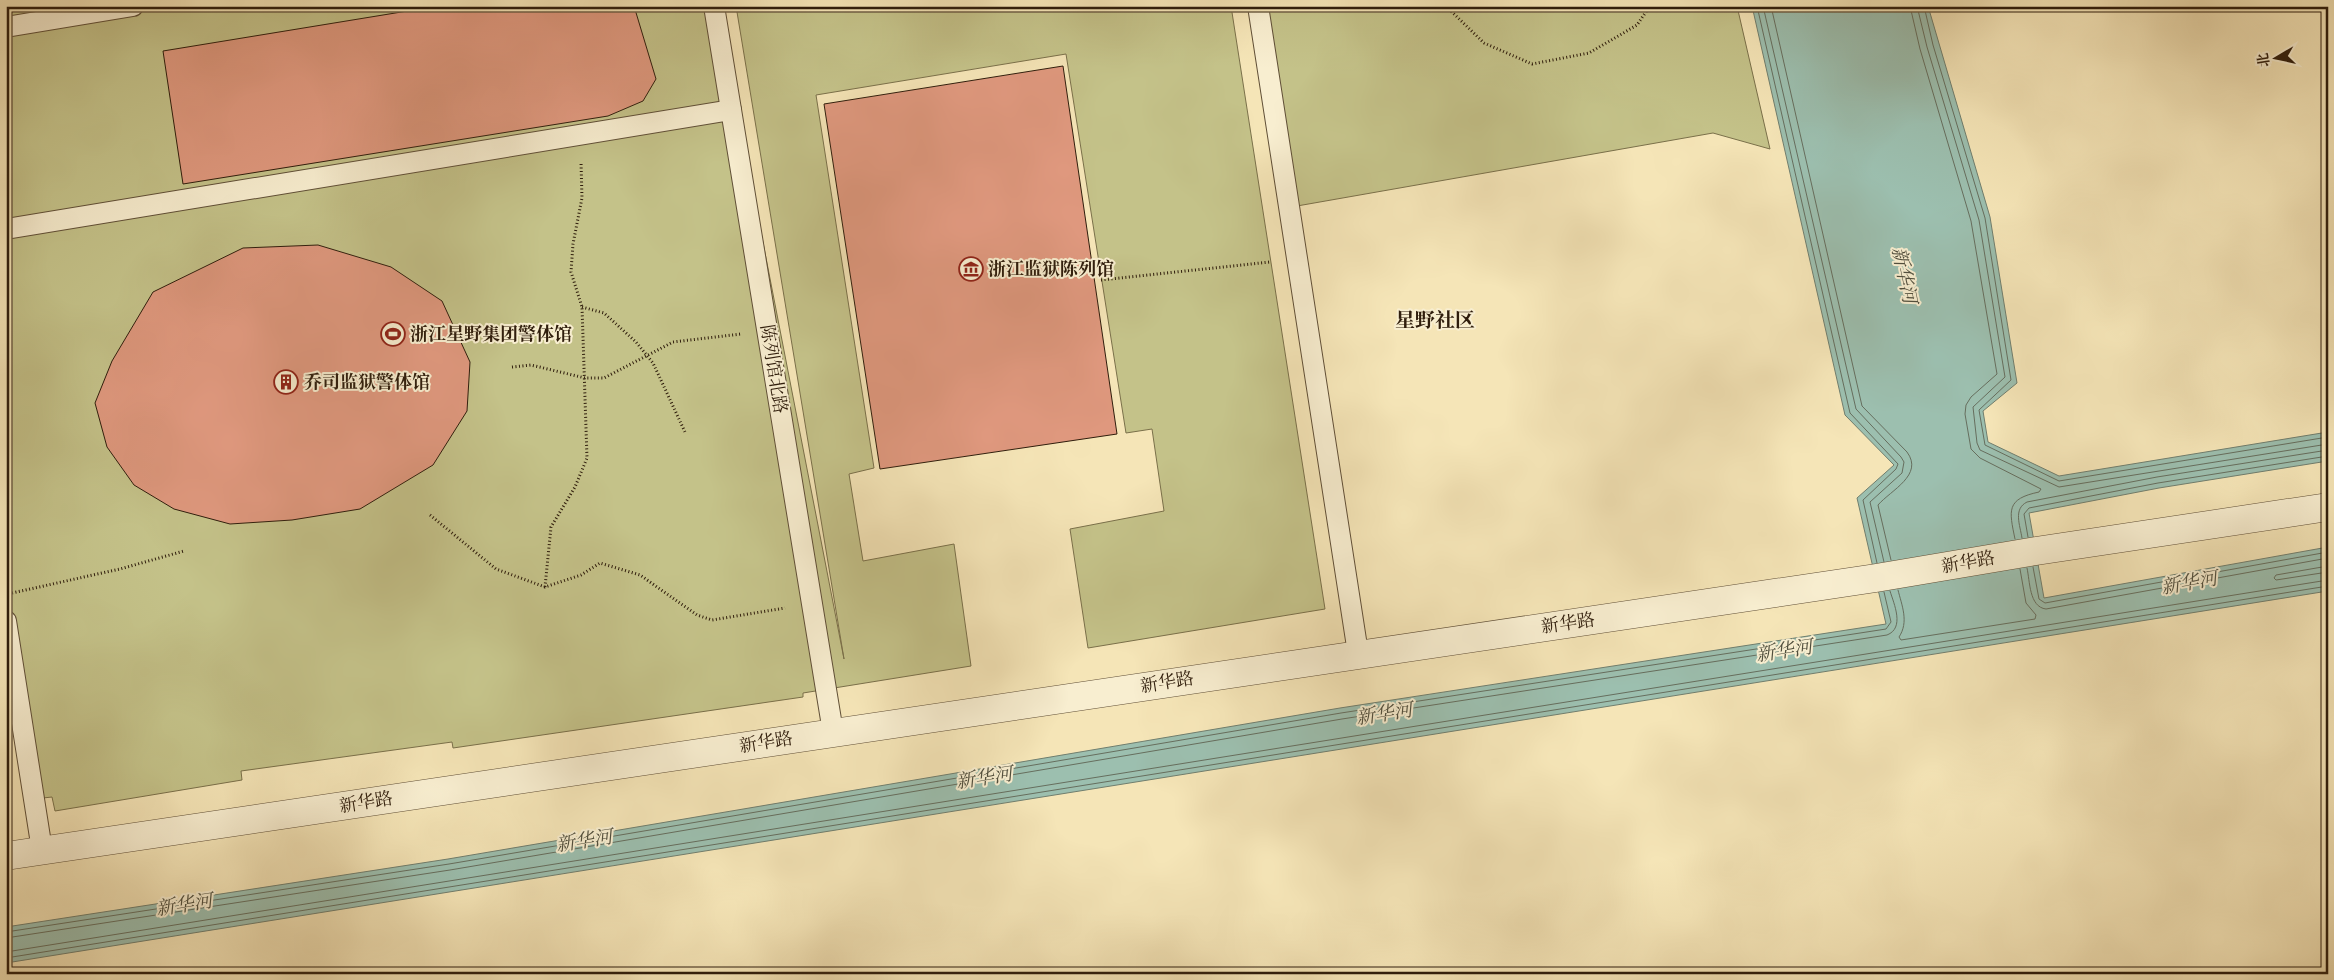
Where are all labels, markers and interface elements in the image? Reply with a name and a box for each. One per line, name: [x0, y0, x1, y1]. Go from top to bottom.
north arrow: [2252, 32, 2302, 82]
text: 北: [2254, 52, 2274, 68]
water label: 新华河: [1886, 245, 1922, 309]
museum icon: 浙江监狱陈列馆: [958, 256, 984, 282]
place label: 浙江监狱陈列馆: [988, 258, 1114, 281]
district label: 星野社区: [1395, 309, 1475, 334]
sports icon: 浙江星野集团警体馆: [380, 321, 406, 347]
place label: 浙江星野集团警体馆: [410, 323, 572, 346]
street label: 陈列馆北路: [755, 323, 792, 415]
building icon: 乔司监狱警体馆: [273, 369, 299, 395]
place label: 乔司监狱警体馆: [304, 371, 430, 394]
street label: 新华路: [1940, 546, 1997, 579]
water label: 新华河: [2159, 566, 2222, 600]
street label: 新华路: [1540, 608, 1596, 639]
water label: 新华河: [1754, 634, 1817, 667]
street label: 新华路: [1139, 667, 1196, 698]
water label: 新华河: [1354, 697, 1417, 730]
street label: 新华路: [738, 727, 795, 758]
water label: 新华河: [954, 761, 1017, 794]
street label: 新华路: [338, 787, 395, 818]
water label: 新华河: [554, 824, 617, 857]
water label: 新华河: [154, 888, 217, 921]

